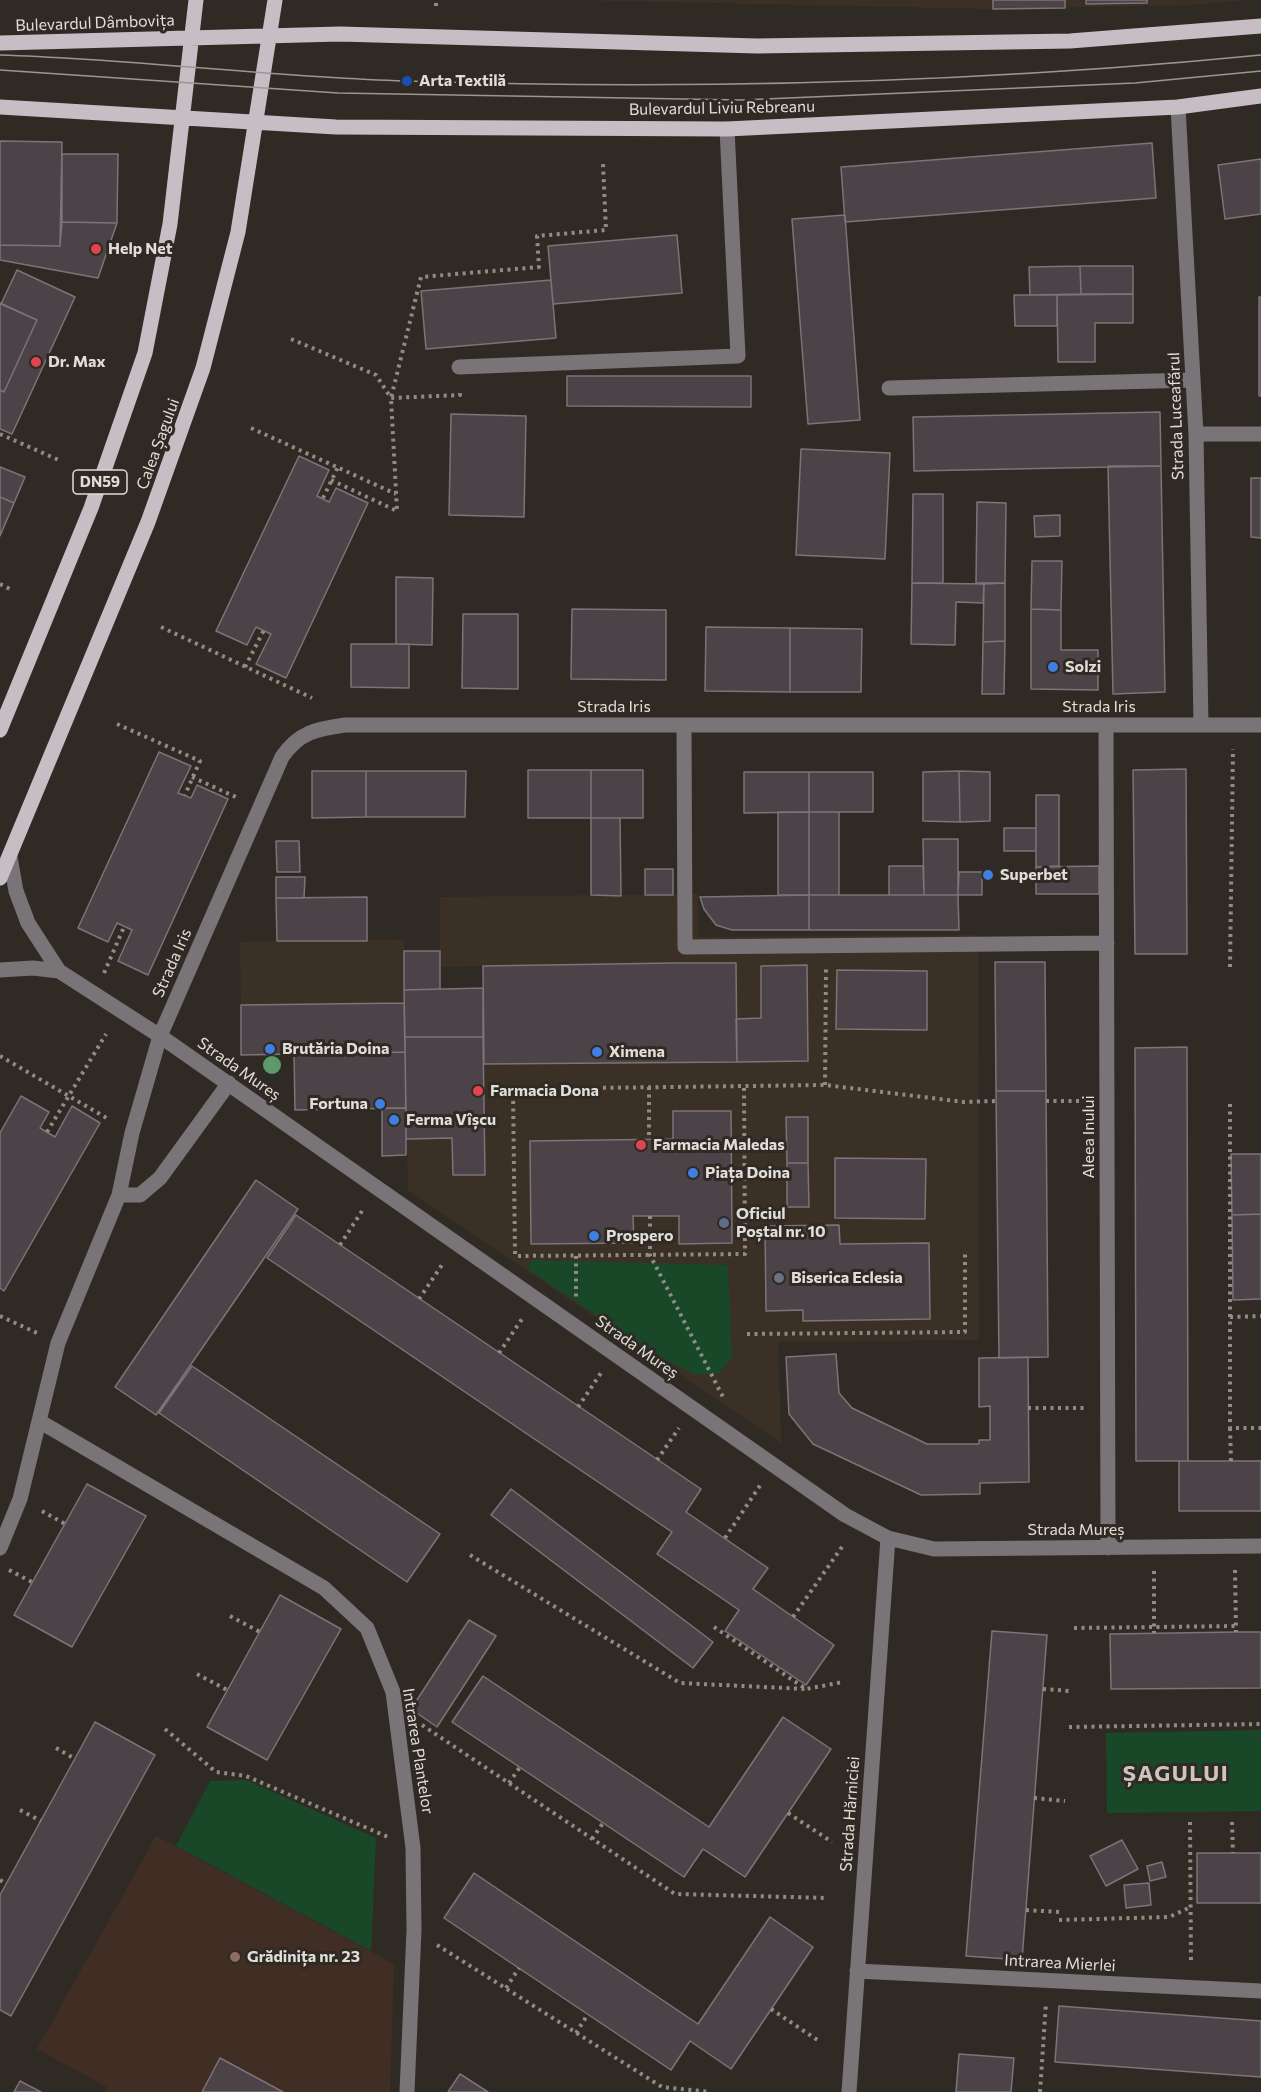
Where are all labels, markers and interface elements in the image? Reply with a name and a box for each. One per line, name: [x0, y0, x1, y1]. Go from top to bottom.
street label: Bulevardul Dâmbovița: [15, 11, 175, 35]
place label: Arta Textilă: [419, 71, 506, 91]
marker: Arta Textilă: [400, 74, 414, 88]
street label: Bulevardul Liviu Rebreanu: [629, 97, 815, 119]
place label: Help Net: [108, 239, 172, 259]
marker: Help Net: [89, 242, 103, 256]
place label: Dr. Max: [48, 352, 106, 372]
street label: Strada Luceafărul: [1164, 352, 1188, 480]
marker: Dr. Max: [29, 355, 43, 369]
street label: Calea Șagului: [133, 396, 183, 492]
road number: DN59: [73, 470, 127, 494]
place label: Solzi: [1065, 657, 1101, 677]
marker: Solzi: [1046, 660, 1060, 674]
street label: Strada Iris: [577, 697, 651, 717]
street label: Strada Iris: [1062, 697, 1136, 717]
place label: Superbet: [1000, 865, 1068, 885]
marker: Superbet: [981, 868, 995, 882]
street label: Strada Iris: [148, 926, 196, 1000]
street label: Strada Mureș: [194, 1033, 284, 1105]
place label: Brutăria Doina: [282, 1039, 389, 1059]
marker: Brutăria Doina: [263, 1042, 277, 1056]
place label: Ximena: [609, 1042, 665, 1062]
marker: Ximena: [590, 1045, 604, 1059]
place label: Farmacia Dona: [490, 1081, 599, 1101]
marker: Farmacia Dona: [471, 1084, 485, 1098]
place label: Fortuna: [309, 1094, 368, 1114]
street label: Aleea Inului: [1079, 1095, 1099, 1179]
marker: Fortuna: [373, 1097, 387, 1111]
place label: Ferma Vîșcu: [406, 1110, 496, 1130]
marker: Ferma Vîșcu: [387, 1113, 401, 1127]
place label: Farmacia Maledas: [653, 1135, 785, 1155]
marker: Farmacia Maledas: [634, 1138, 648, 1152]
place label: Piața Doina: [705, 1163, 790, 1183]
marker: Piața Doina: [686, 1166, 700, 1180]
place label: Oficiul Poștal nr. 10: [736, 1204, 826, 1242]
marker: Oficiul Poștal nr. 10: [717, 1216, 731, 1230]
place label: Prospero: [606, 1226, 673, 1246]
marker: Prospero: [587, 1229, 601, 1243]
place label: Biserica Eclesia: [791, 1268, 903, 1288]
marker: Biserica Eclesia: [772, 1271, 786, 1285]
street label: Strada Mureș: [592, 1311, 682, 1383]
street label: Strada Mureș: [1027, 1520, 1125, 1540]
street label: Intrarea Plantelor: [399, 1687, 437, 1815]
street label: Strada Hărniciei: [836, 1756, 864, 1872]
district label: ȘAGULUI: [1123, 1761, 1229, 1787]
place label: Grădinița nr. 23: [247, 1947, 360, 1967]
marker: Grădinița nr. 23: [228, 1950, 242, 1964]
street label: Intrarea Mierlei: [1004, 1950, 1116, 1976]

